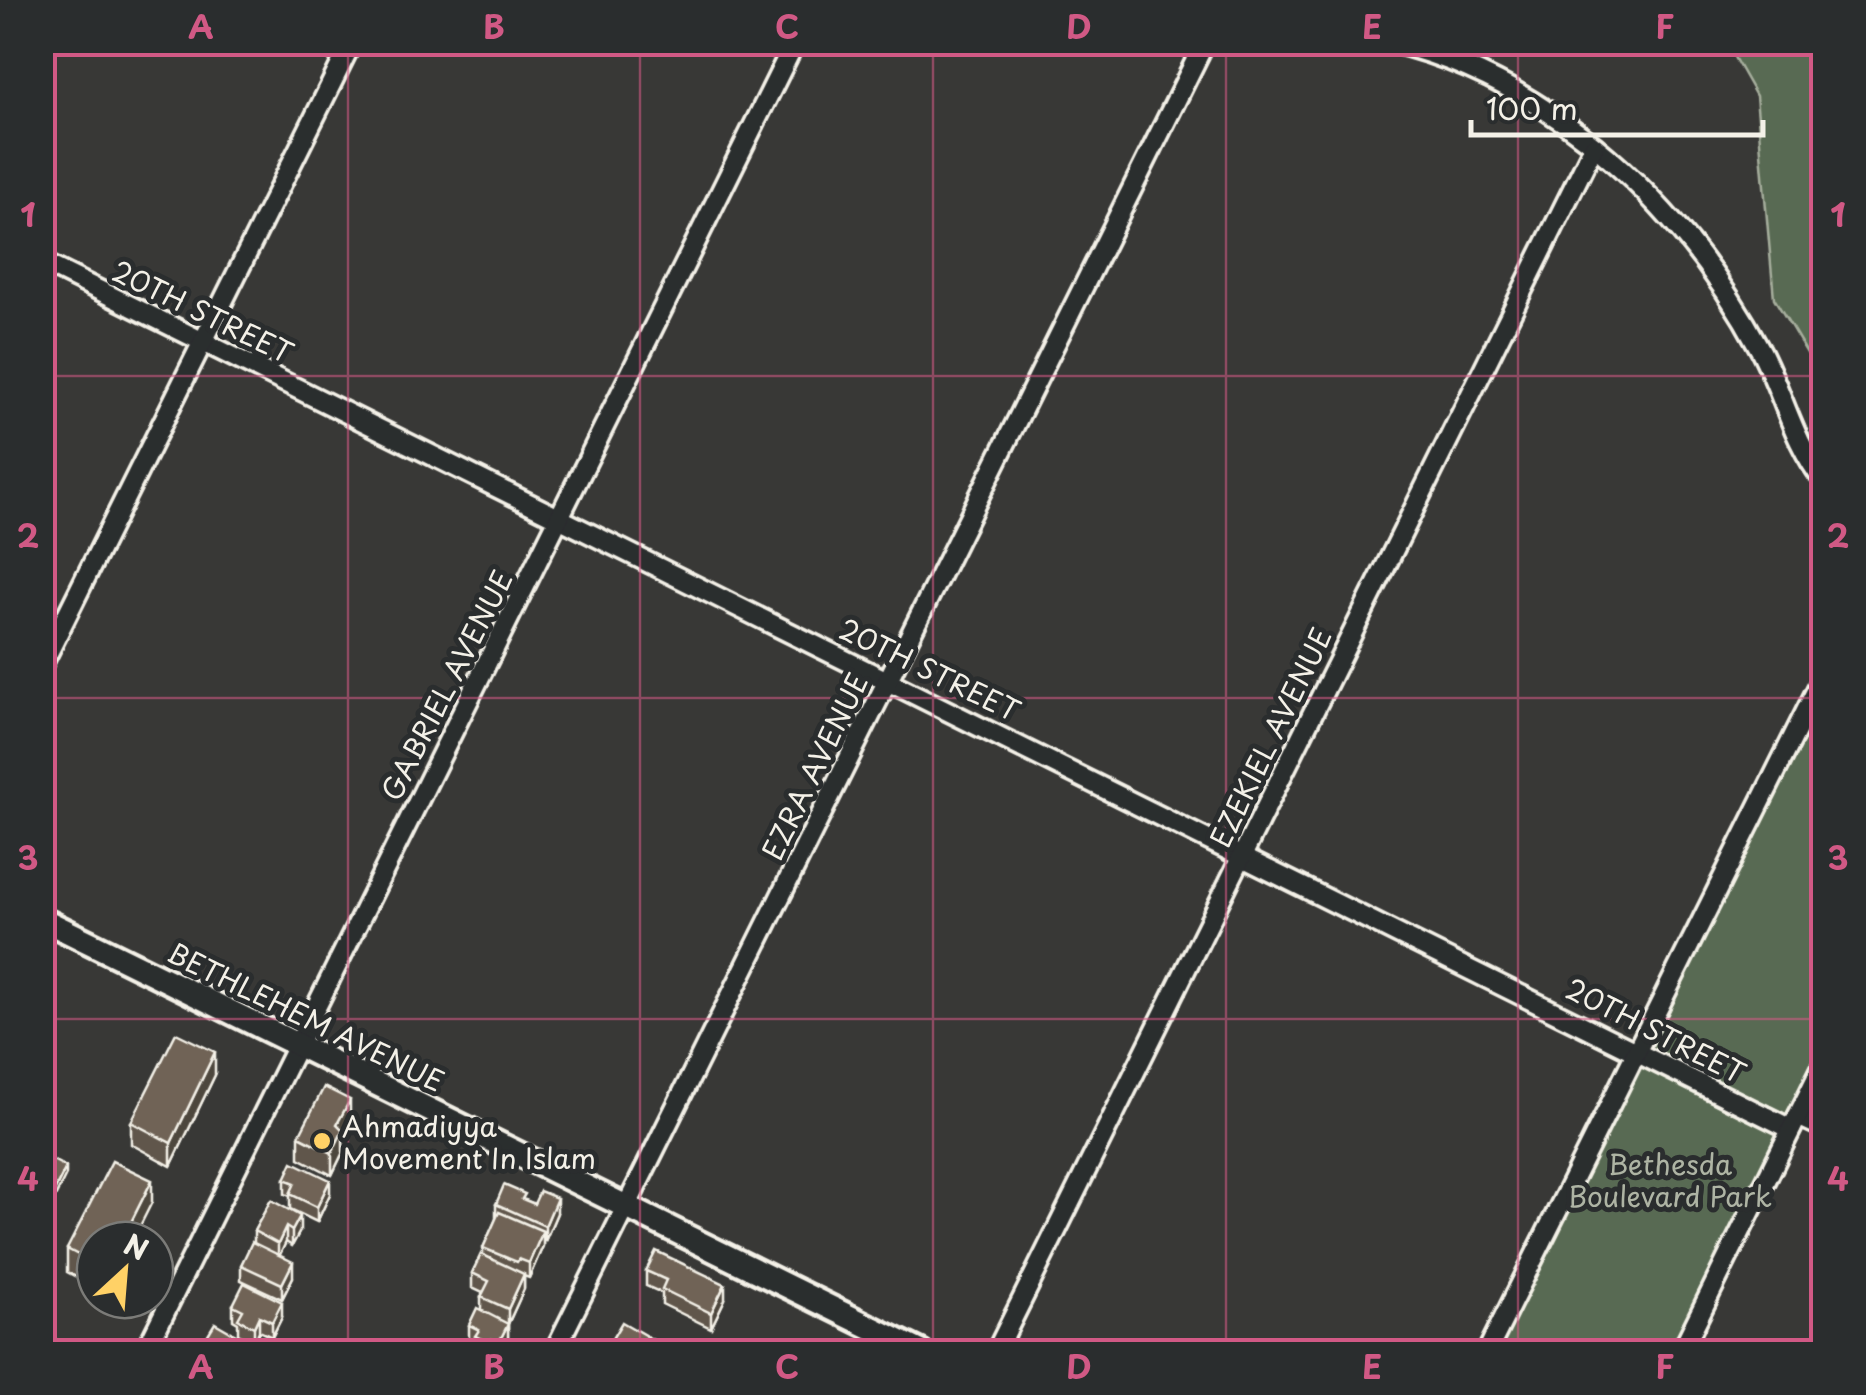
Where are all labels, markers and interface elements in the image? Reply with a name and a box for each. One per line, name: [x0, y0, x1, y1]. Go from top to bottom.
text: A: [188, 2, 214, 50]
text: B: [483, 2, 505, 50]
text: C: [775, 2, 799, 50]
text: D: [1066, 2, 1092, 50]
text: E: [1362, 2, 1382, 50]
text: F: [1656, 2, 1674, 50]
scale bar: [1471, 75, 1764, 137]
text: 100 m: [1486, 85, 1578, 130]
text: 1: [20, 190, 36, 238]
text: 1: [1830, 190, 1846, 238]
street label: 20TH STREET: [105, 249, 301, 374]
text: 2: [17, 511, 39, 559]
text: 2: [1827, 511, 1849, 559]
street label: GABRIEL AVENUE: [369, 562, 523, 808]
street label: 20TH STREET: [832, 607, 1028, 732]
street label: EZEKIEL AVENUE: [1198, 620, 1342, 854]
street label: EZRA AVENUE: [750, 665, 878, 867]
text: 3: [18, 833, 38, 881]
text: 3: [1828, 833, 1848, 881]
street label: BETHLEHEM AVENUE: [160, 930, 452, 1102]
street label: 20TH STREET: [1559, 966, 1754, 1094]
place label: Ahmadiyya Movement In Islam: [342, 1104, 596, 1179]
marker: Ahmadiyya Movement In Islam: [311, 1130, 333, 1152]
park label: Bethesda Boulevard Park: [1568, 1142, 1772, 1217]
text: 4: [17, 1154, 39, 1202]
text: 4: [1827, 1154, 1849, 1202]
north arrow: [75, 1220, 175, 1320]
text: N: [117, 1222, 156, 1270]
text: A: [188, 1342, 214, 1390]
text: B: [483, 1342, 505, 1390]
text: C: [775, 1342, 799, 1390]
text: D: [1066, 1342, 1092, 1390]
text: E: [1362, 1342, 1382, 1390]
text: F: [1656, 1342, 1674, 1390]

